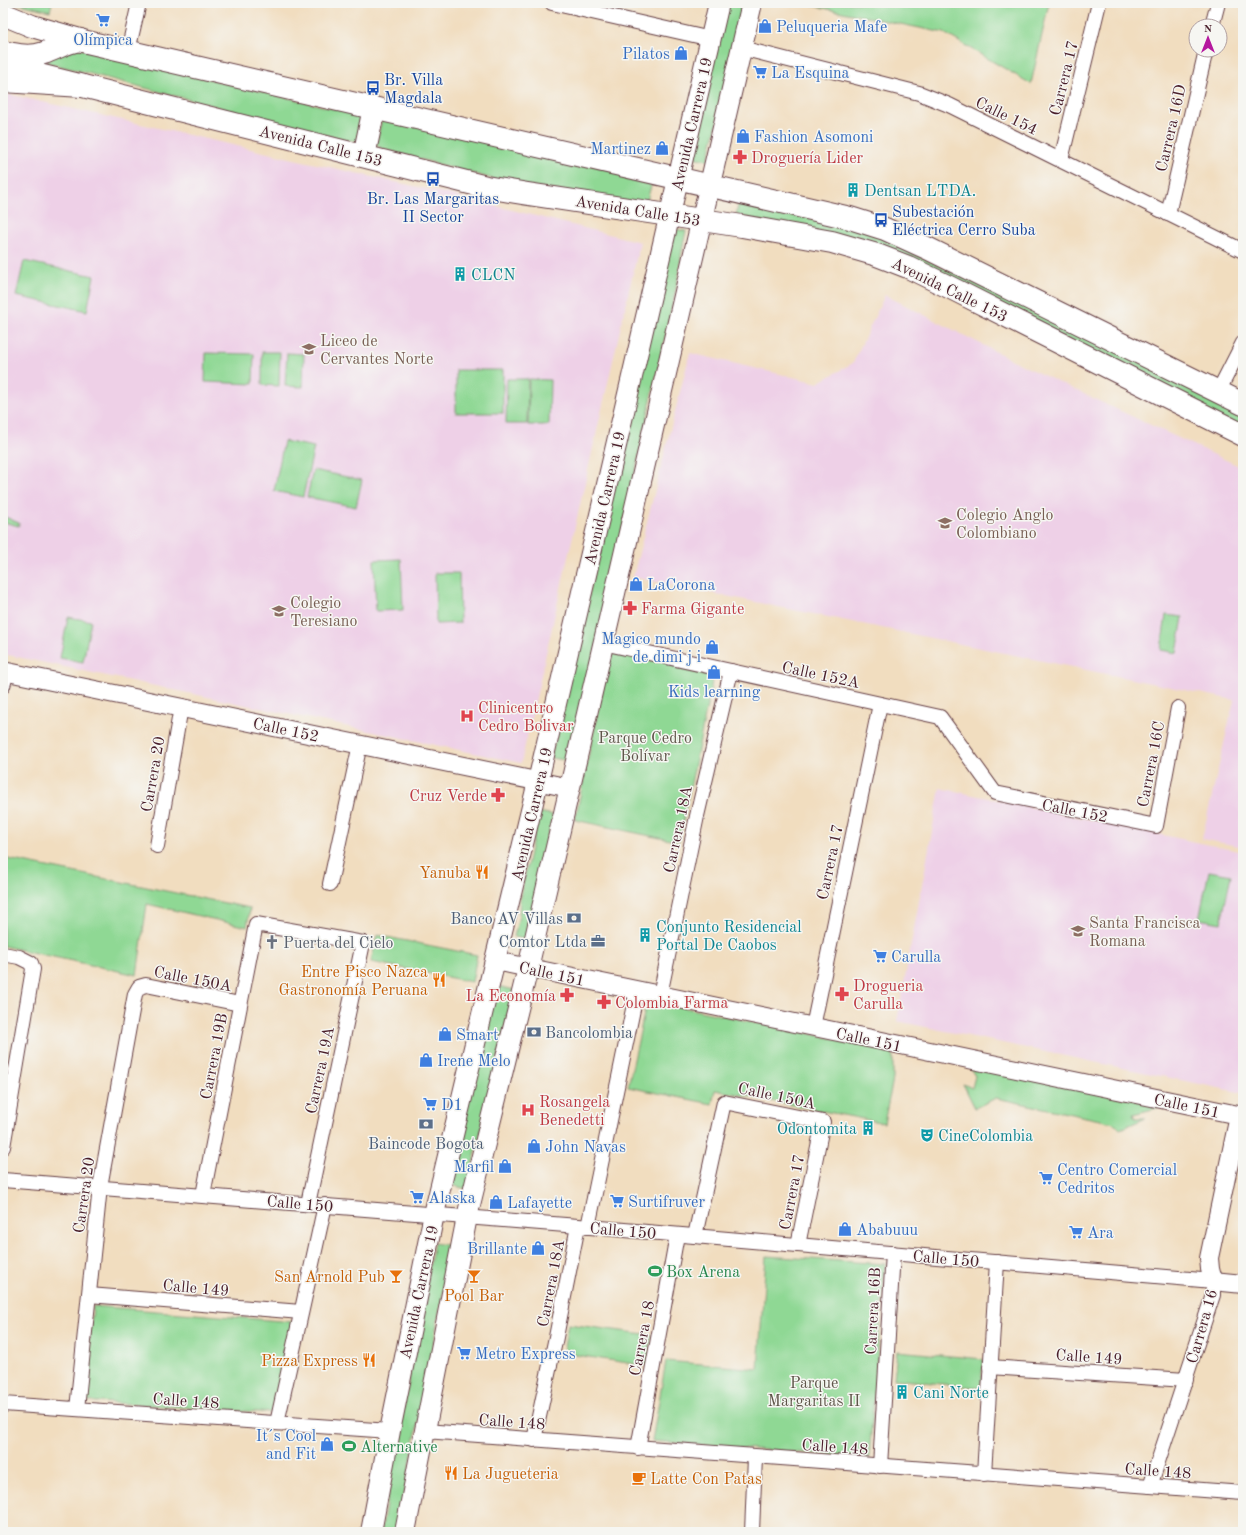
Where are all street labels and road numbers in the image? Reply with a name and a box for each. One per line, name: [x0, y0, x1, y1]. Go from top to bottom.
street label: Carrera 17: [1048, 39, 1082, 118]
street label: Avenida Carrera 19: [670, 56, 716, 193]
street label: Carrera 16D: [1154, 83, 1190, 174]
street label: Calle 154: [973, 95, 1040, 139]
street label: Avenida Calle 153: [257, 124, 384, 170]
street label: Avenida Calle 153: [574, 194, 702, 230]
street label: Avenida Calle 153: [889, 256, 1010, 326]
street label: Avenida Carrera 19: [583, 430, 629, 567]
street label: Calle 152A: [780, 660, 861, 692]
street label: Calle 152: [251, 716, 320, 746]
street label: Carrera 16C: [1136, 720, 1168, 809]
street label: Carrera 20: [139, 735, 168, 813]
street label: Avenida Carrera 19: [510, 746, 556, 883]
street label: Carrera 18A: [662, 784, 696, 875]
street label: Calle 152: [1040, 798, 1109, 826]
street label: Carrera 17: [815, 823, 847, 902]
street label: Calle 151: [517, 960, 586, 990]
street label: Calle 150A: [152, 965, 233, 995]
street label: Carrera 19B: [199, 1012, 231, 1101]
street label: Carrera 19A: [304, 1025, 338, 1116]
street label: Calle 151: [834, 1026, 903, 1056]
street label: Calle 150A: [736, 1081, 817, 1113]
street label: Calle 151: [1152, 1092, 1221, 1122]
street label: Carrera 17: [778, 1153, 808, 1232]
street label: Carrera 20: [72, 1156, 98, 1234]
street label: Calle 150: [266, 1194, 334, 1216]
street label: Calle 150: [589, 1221, 657, 1243]
street label: Avenida Carrera 19: [398, 1224, 442, 1361]
street label: Carrera 18A: [536, 1238, 568, 1329]
street label: Calle 150: [912, 1249, 980, 1271]
street label: Carrera 16B: [864, 1267, 884, 1355]
street label: Calle 149: [162, 1278, 230, 1300]
street label: Carrera 16: [1185, 1288, 1221, 1366]
street label: Carrera 18: [628, 1299, 658, 1378]
street label: Calle 149: [1055, 1348, 1123, 1368]
street label: Calle 148: [152, 1392, 220, 1412]
street label: Calle 148: [478, 1413, 546, 1433]
street label: Calle 148: [801, 1438, 869, 1458]
street label: Calle 148: [1124, 1462, 1192, 1482]

